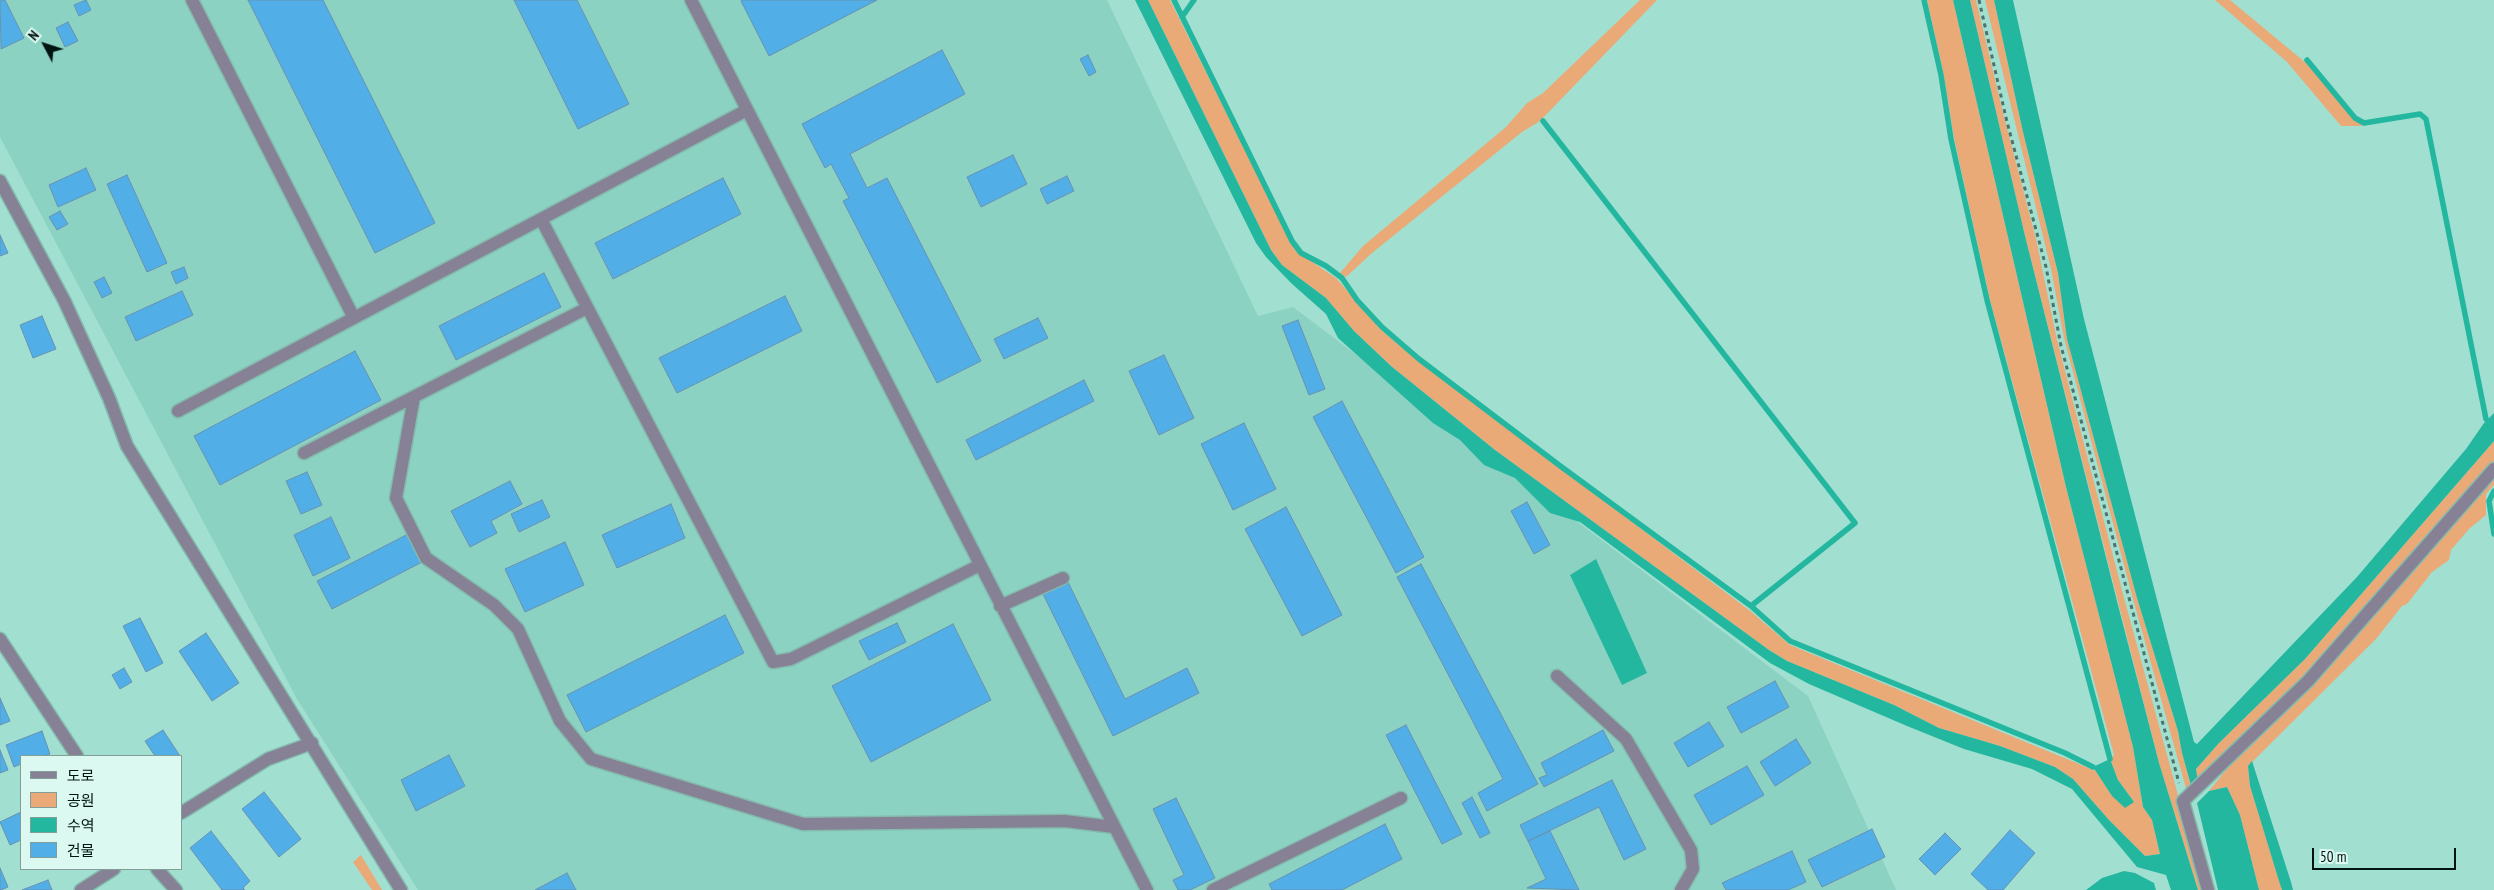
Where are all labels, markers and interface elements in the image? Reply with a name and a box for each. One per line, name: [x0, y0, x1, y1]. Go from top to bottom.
north arrow: [20, 20, 70, 70]
text: N: [24, 27, 43, 44]
legend: [20, 755, 182, 870]
text: 도로: [67, 766, 95, 785]
text: 공원: [67, 791, 95, 810]
text: 수역: [67, 816, 95, 835]
scale bar: [2314, 838, 2458, 870]
text: 건물: [67, 841, 95, 860]
text: 50 m: [2320, 847, 2346, 866]

